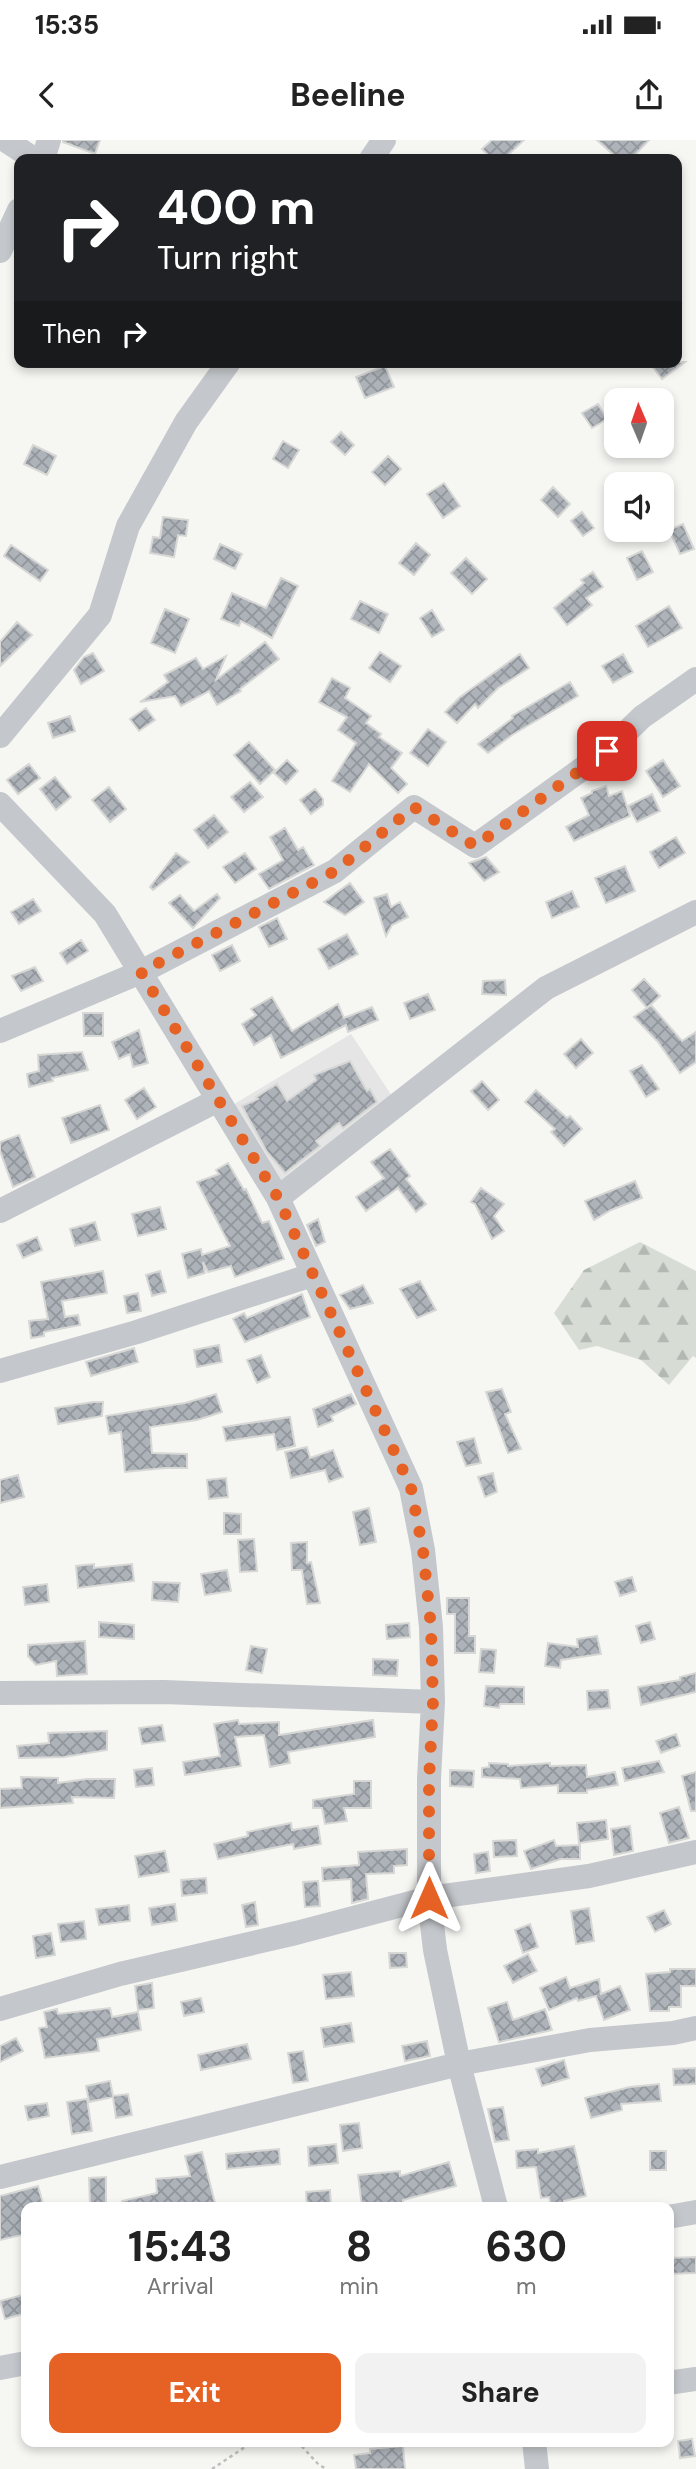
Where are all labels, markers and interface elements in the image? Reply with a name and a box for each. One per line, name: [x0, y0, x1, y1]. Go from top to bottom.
text: 15:35: [35, 8, 99, 42]
text: Beeline: [290, 74, 406, 116]
icon: back: [28, 76, 66, 114]
icon: share: [630, 76, 668, 114]
text: 400 m: [157, 175, 315, 239]
icon: right: [42, 182, 133, 273]
text: Turn right: [157, 237, 299, 279]
icon: right: [115, 315, 153, 353]
text: Then: [42, 317, 101, 351]
north arrow: [604, 388, 674, 458]
map controls: [604, 388, 674, 542]
button: sound: [604, 472, 674, 542]
pin: [577, 721, 637, 781]
icon: arrive: [588, 732, 626, 770]
position arrow: [392, 1861, 466, 1935]
text: 15:43: [128, 2219, 233, 2274]
text: 8: [346, 2219, 372, 2274]
text: 630: [486, 2219, 567, 2274]
text: Arrival: [147, 2271, 214, 2301]
text: min: [339, 2271, 379, 2301]
text: m: [516, 2271, 537, 2301]
button: Exit: [49, 2353, 341, 2433]
button: Share: [355, 2353, 646, 2433]

